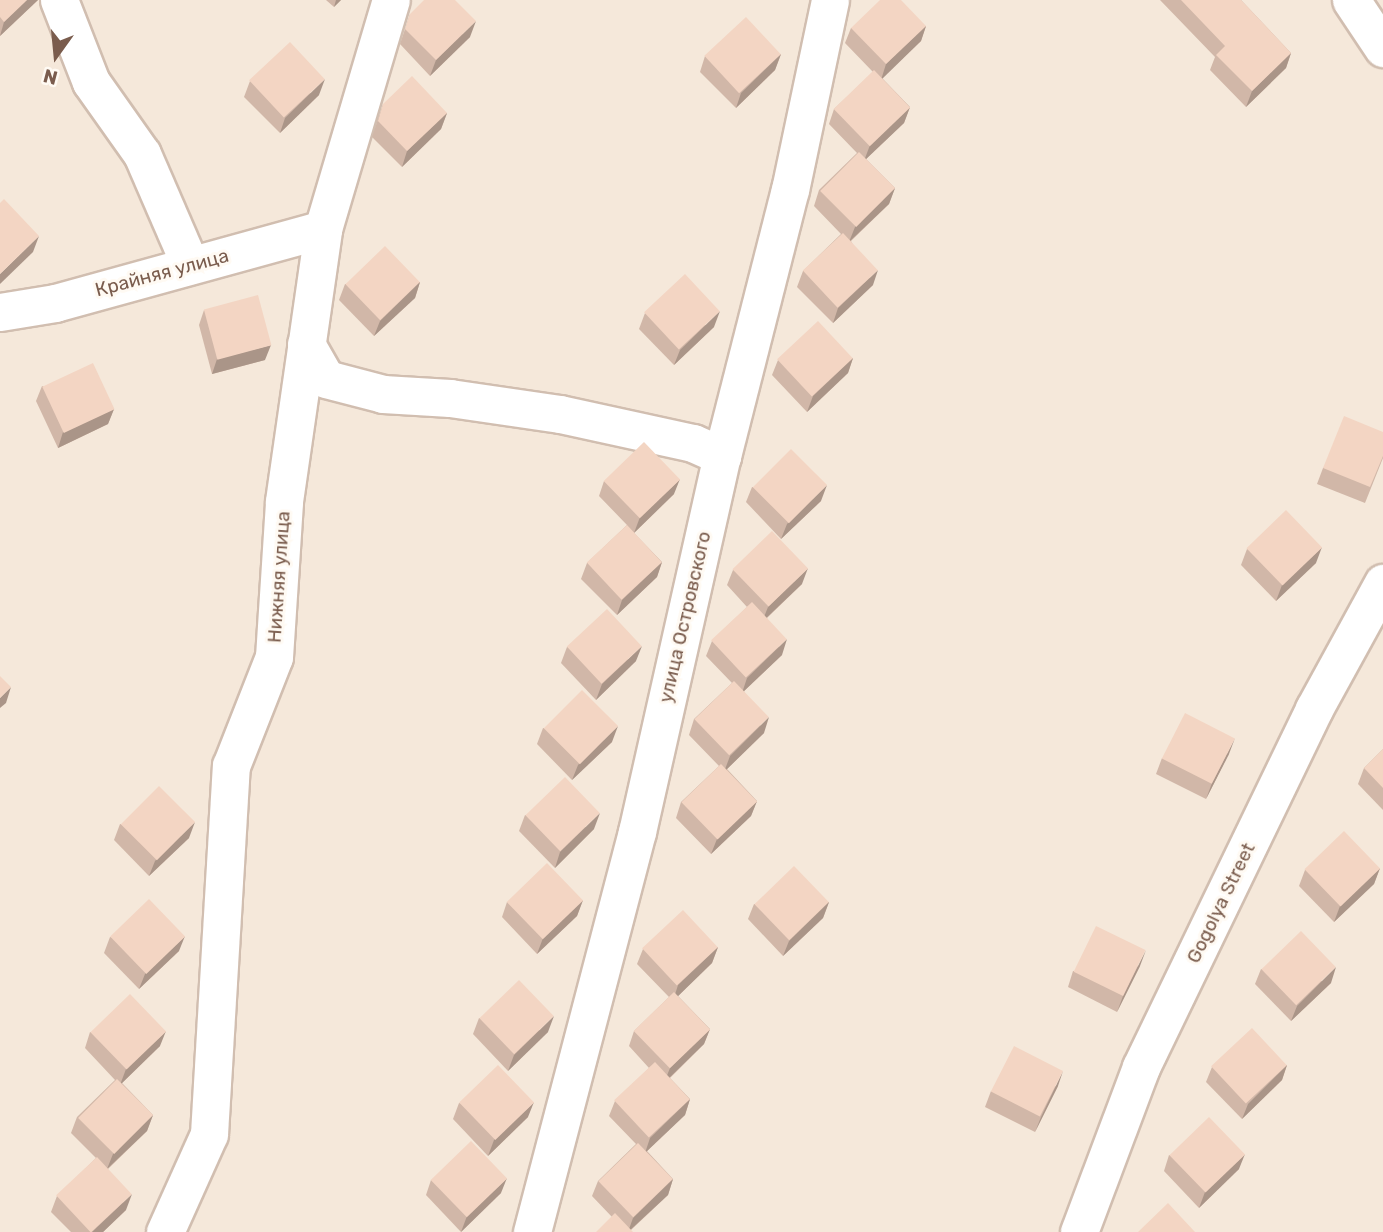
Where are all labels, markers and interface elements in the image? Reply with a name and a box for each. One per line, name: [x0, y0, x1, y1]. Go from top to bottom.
north arrow: [21, 21, 91, 91]
text: N: [41, 64, 60, 90]
street label: Крайняя улица: [93, 244, 231, 302]
street label: Нижняя улица: [263, 510, 295, 644]
street label: улица Островского: [654, 529, 716, 705]
street label: Gogolya Street: [1182, 839, 1260, 967]

